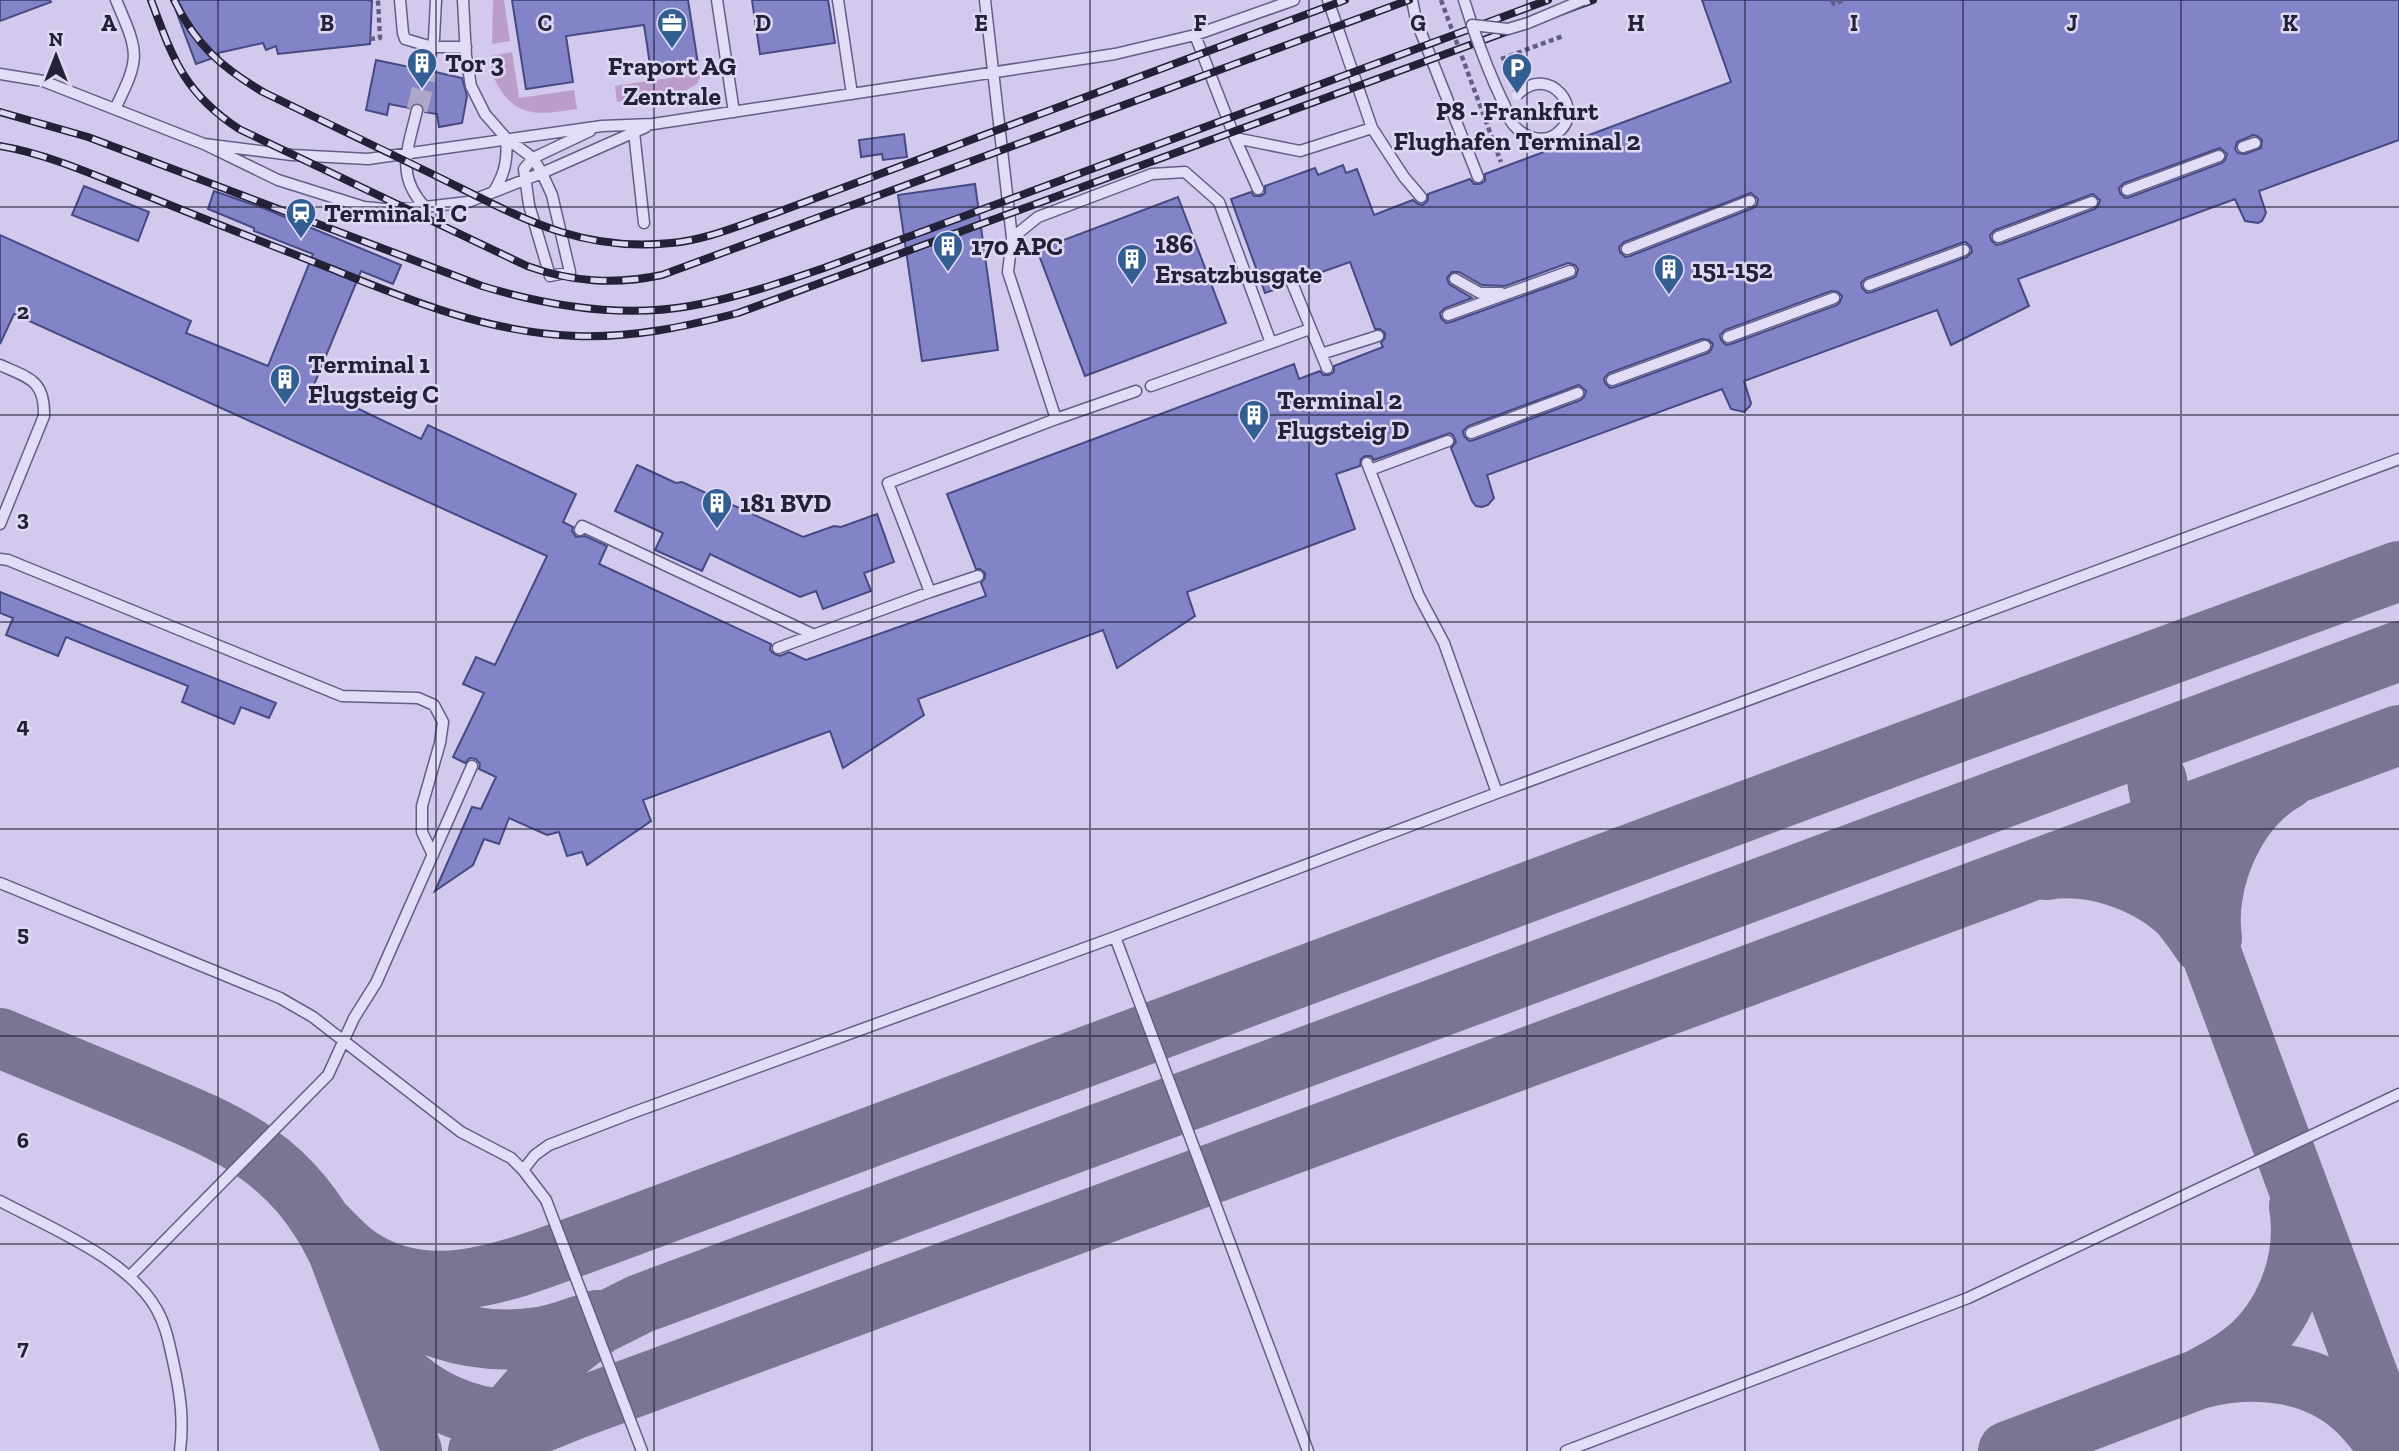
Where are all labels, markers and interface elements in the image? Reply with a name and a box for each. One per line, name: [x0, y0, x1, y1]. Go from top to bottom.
office icon: Fraport AG Zentrale: [655, 6, 689, 50]
text: A: [101, 9, 117, 37]
text: B: [320, 9, 334, 37]
text: C: [538, 9, 552, 37]
text: D: [755, 9, 771, 37]
text: E: [974, 9, 988, 37]
text: F: [1193, 9, 1207, 37]
text: G: [1410, 9, 1426, 37]
text: H: [1627, 9, 1645, 37]
text: I: [1850, 9, 1858, 37]
text: J: [2066, 9, 2078, 37]
text: K: [2282, 9, 2298, 37]
north arrow: [21, 21, 91, 91]
text: N: [49, 28, 63, 51]
building icon: Tor 3: [405, 46, 439, 90]
place label: Tor 3: [445, 47, 504, 79]
place label: Fraport AG Zentrale: [608, 50, 737, 112]
parking icon: P8 - Frankfurt Flughafen Terminal 2: [1500, 51, 1534, 95]
place label: P8 - Frankfurt Flughafen Terminal 2: [1393, 95, 1641, 157]
station icon: Terminal 1 C: [284, 196, 318, 240]
place label: Terminal 1 C: [324, 197, 467, 229]
place label: 186 Ersatzbusgate: [1155, 228, 1322, 290]
building icon: 170 APC: [931, 229, 965, 273]
place label: 170 APC: [971, 230, 1063, 262]
building icon: 186 Ersatzbusgate: [1115, 242, 1149, 286]
building icon: 151-152: [1652, 252, 1686, 296]
place label: 151-152: [1692, 253, 1773, 285]
text: 2: [17, 297, 29, 325]
place label: Terminal 1 Flugsteig C: [308, 348, 439, 410]
building icon: Terminal 1 Flugsteig C: [268, 362, 302, 406]
place label: Terminal 2 Flugsteig D: [1277, 384, 1410, 446]
building icon: Terminal 2 Flugsteig D: [1237, 398, 1271, 442]
building icon: 181 BVD: [700, 486, 734, 530]
place label: 181 BVD: [740, 487, 831, 519]
text: 3: [17, 504, 29, 532]
text: 4: [16, 711, 30, 739]
text: 5: [17, 919, 29, 947]
text: 6: [17, 1126, 29, 1154]
text: 7: [17, 1333, 29, 1361]

